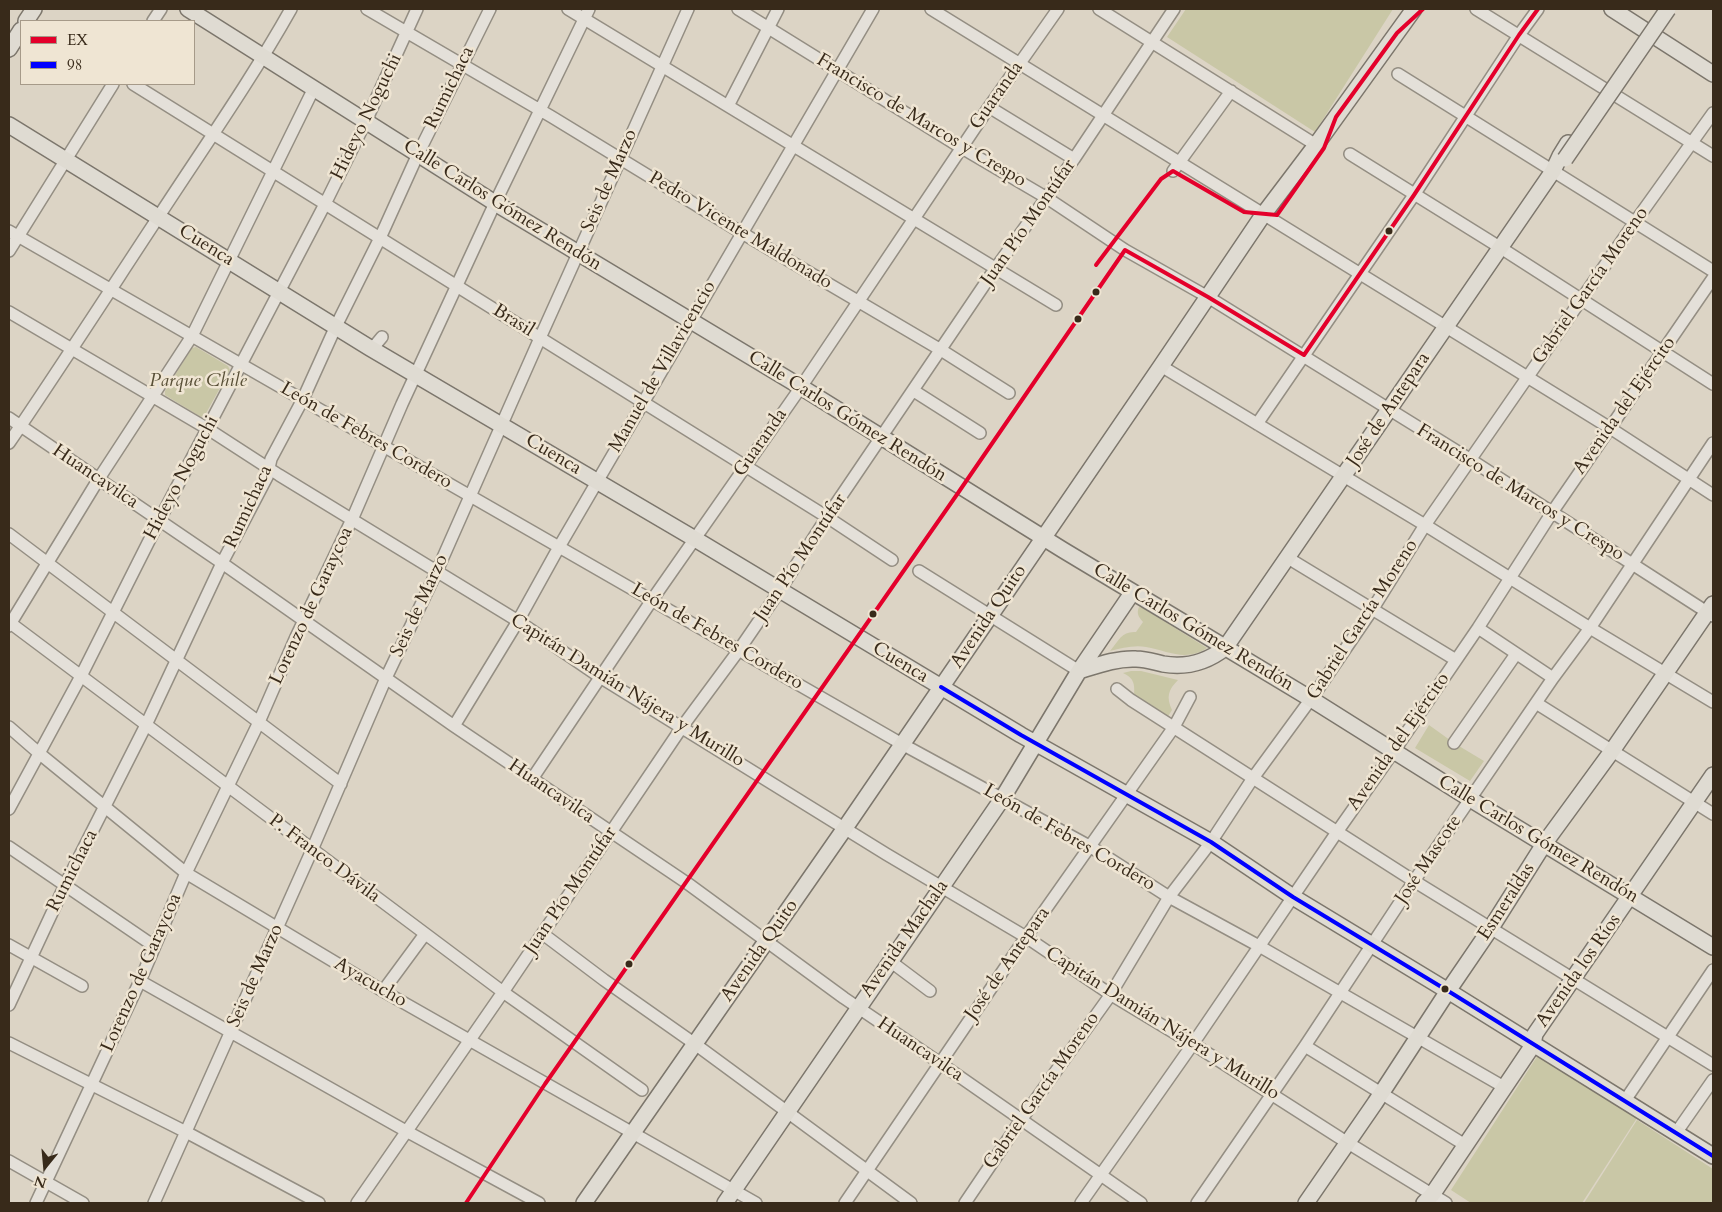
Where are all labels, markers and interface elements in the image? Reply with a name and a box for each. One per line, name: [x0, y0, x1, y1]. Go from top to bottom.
legend: [20, 20, 195, 85]
text: EX: [67, 30, 88, 50]
street label: Rumichaca: [420, 43, 480, 133]
street label: Francisco de Marcos y Crespo: [812, 49, 1030, 193]
street label: Hideyo Noguchi: [327, 50, 407, 184]
text: 98: [67, 55, 82, 75]
street label: Guaranda: [965, 58, 1029, 134]
street label: Seis de Marzo: [577, 126, 643, 236]
street label: Calle Carlos Gómez Rendón: [399, 135, 605, 277]
street label: Juan Pío Montúfar: [977, 155, 1081, 291]
street label: Pedro Vicente Maldonado: [644, 167, 836, 295]
street label: Gabriel García Moreno: [1528, 203, 1654, 369]
street label: Cuenca: [174, 220, 238, 272]
unlabelled marker: [1384, 226, 1394, 236]
street label: Manuel de Villavicencio: [605, 277, 721, 457]
unlabelled marker: [1091, 287, 1101, 297]
street label: Brasil: [488, 300, 538, 342]
unlabelled marker: [1073, 314, 1083, 324]
street label: Avenida del Ejército: [1569, 333, 1681, 479]
street label: Calle Carlos Gómez Rendón: [744, 346, 950, 488]
street label: José de Antepara: [1342, 348, 1436, 472]
park label: Parque Chile: [149, 371, 247, 393]
street label: León de Febres Cordero: [276, 378, 456, 494]
street label: Guaranda: [729, 405, 793, 481]
street label: Hideyo Noguchi: [140, 412, 224, 544]
street label: Francisco de Marcos y Crespo: [1412, 420, 1628, 566]
street label: Cuenca: [521, 429, 585, 481]
street label: Huancavilca: [48, 440, 142, 514]
street label: Rumichaca: [220, 462, 278, 552]
street label: Juan Pío Montúfar: [750, 490, 852, 626]
street label: Lorenzo de Garaycoa: [265, 524, 359, 688]
street label: Gabriel García Moreno: [1303, 536, 1423, 704]
street label: Seis de Marzo: [386, 551, 454, 661]
street label: Calle Carlos Gómez Rendón: [1089, 559, 1297, 697]
street label: Avenida Quito: [946, 561, 1032, 673]
street label: León de Febres Cordero: [627, 579, 807, 695]
street label: Capitán Damián Nájera y Murillo: [506, 609, 748, 773]
unlabelled marker: [868, 609, 878, 619]
street label: Cuenca: [868, 637, 932, 689]
street label: Avenida del Ejército: [1343, 669, 1455, 815]
street label: Huancavilca: [504, 755, 598, 829]
street label: Calle Carlos Gómez Rendón: [1434, 771, 1642, 909]
street label: León de Febres Cordero: [979, 780, 1159, 896]
street label: P. Franco Dávila: [264, 810, 384, 908]
street label: José Mascote: [1391, 811, 1467, 909]
street label: Juan Pío Montúfar: [520, 823, 622, 959]
street label: Rumichaca: [43, 826, 103, 916]
street label: Esmeraldas: [1474, 859, 1540, 945]
street label: Avenida Machala: [856, 876, 954, 1002]
street label: Lorenzo de Garaycoa: [97, 890, 187, 1056]
street label: Avenida Quito: [716, 895, 804, 1007]
street label: José de Antepara: [961, 903, 1055, 1025]
street label: Avenida los Ríos: [1532, 910, 1626, 1032]
street label: Seis de Marzo: [223, 921, 289, 1031]
street label: Capitán Damián Nájera y Murillo: [1041, 942, 1283, 1106]
street label: Ayacucho: [330, 953, 410, 1013]
unlabelled marker: [624, 959, 634, 969]
unlabelled marker: [1440, 984, 1450, 994]
street label: Gabriel García Moreno: [979, 1008, 1105, 1174]
street label: Huancavilca: [873, 1013, 967, 1087]
north arrow: [20, 1142, 70, 1192]
text: N: [32, 1171, 49, 1193]

